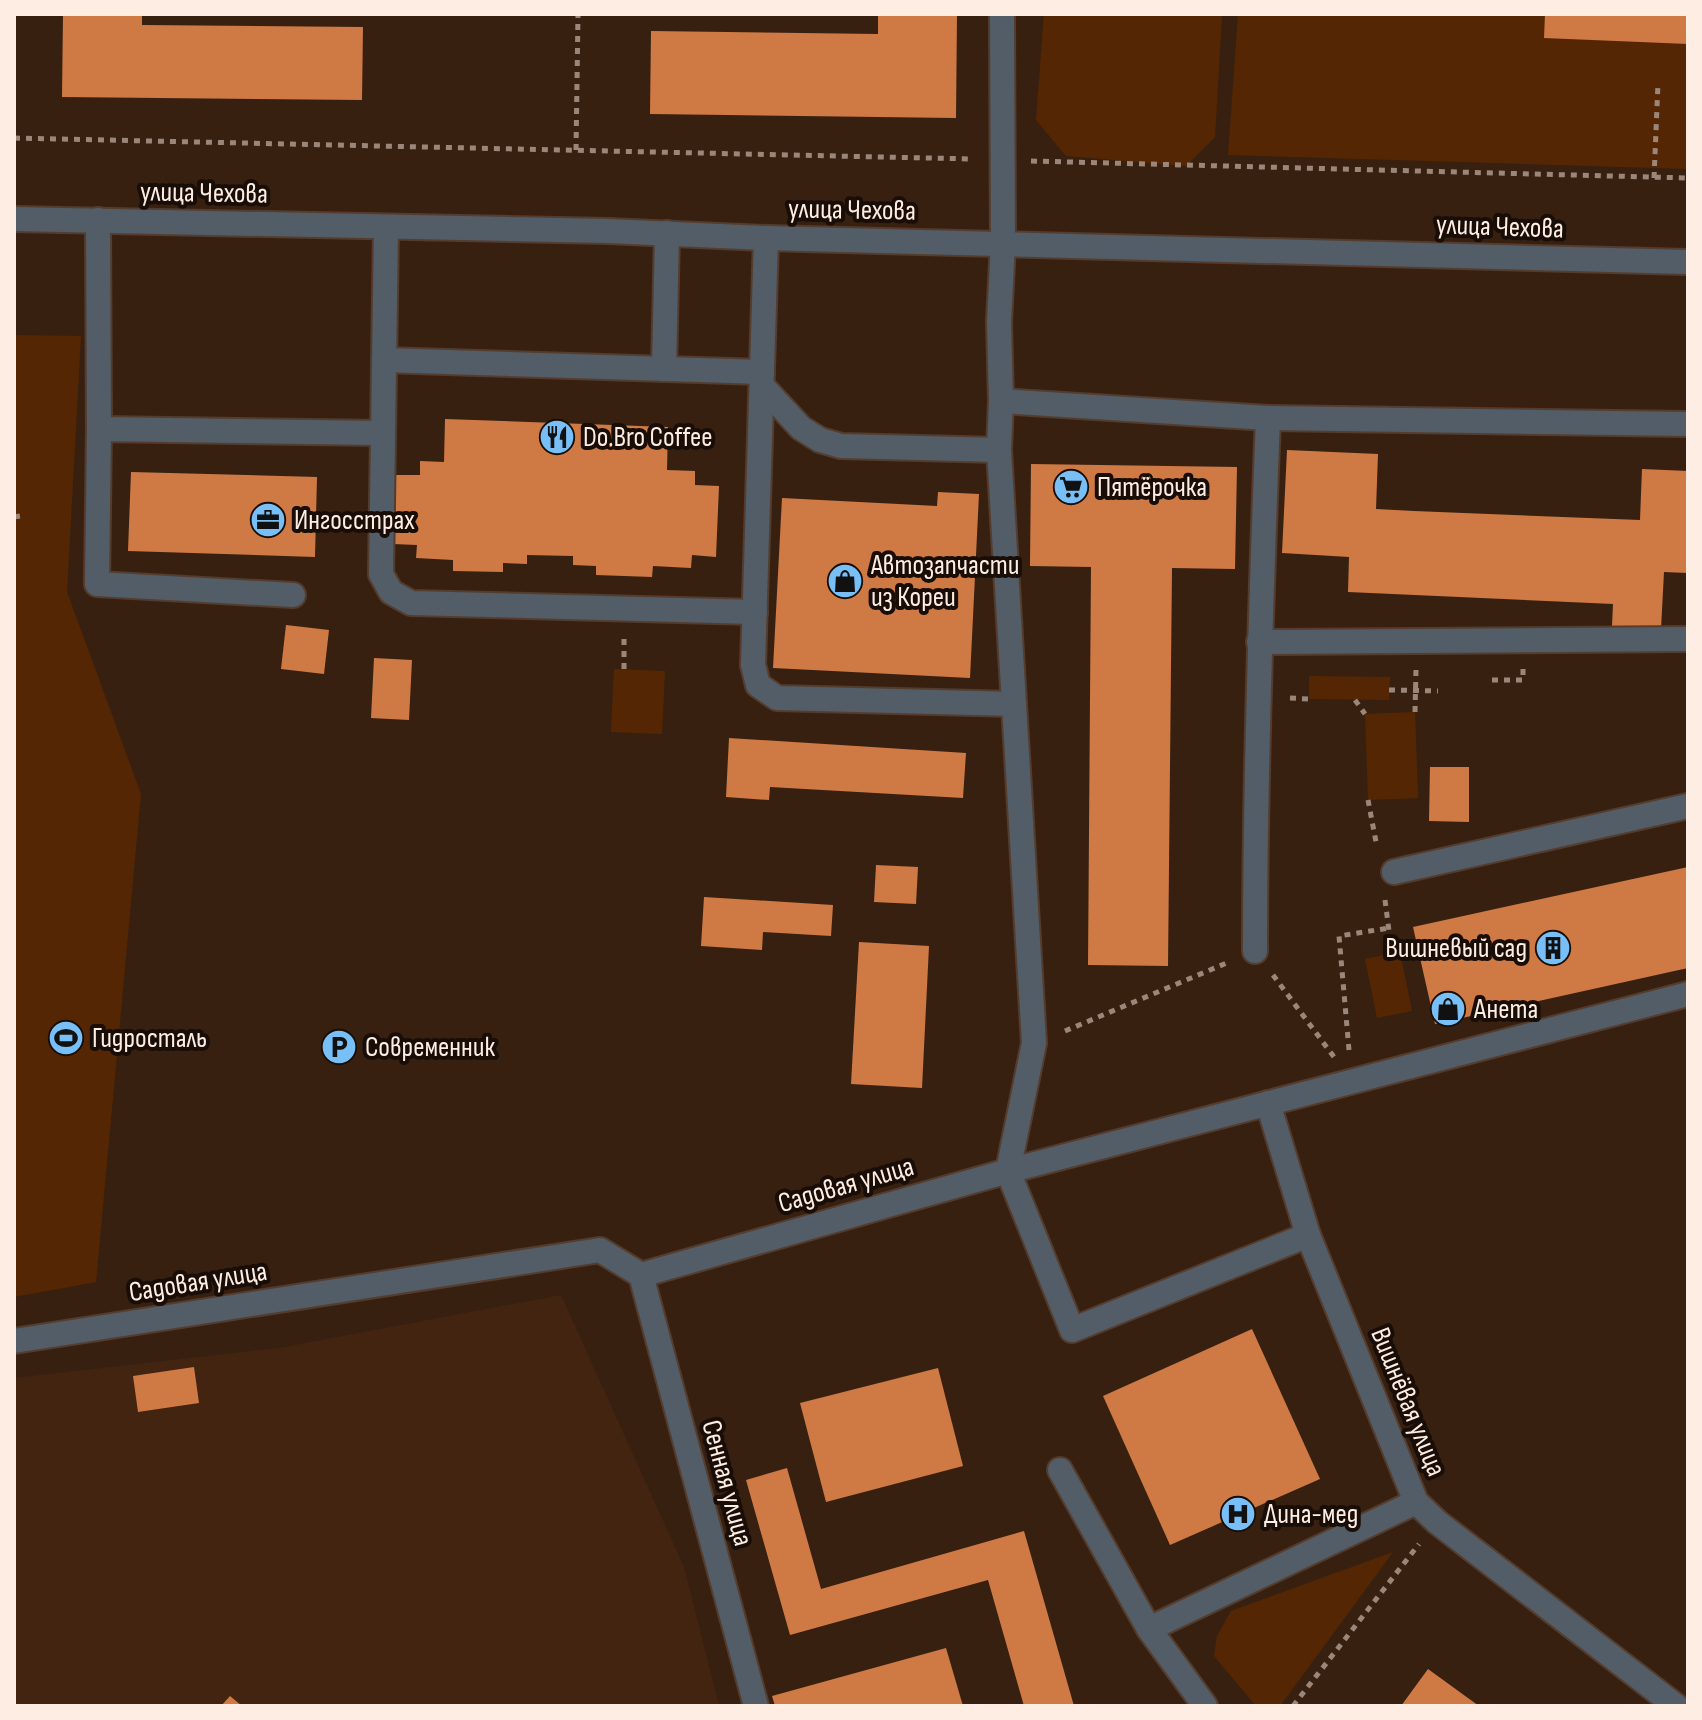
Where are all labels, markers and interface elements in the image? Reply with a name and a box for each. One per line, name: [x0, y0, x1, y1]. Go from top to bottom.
street label: улица Чехова: [140, 175, 268, 211]
street label: улица Чехова: [788, 192, 916, 228]
street label: улица Чехова: [1436, 208, 1564, 246]
restaurant icon: Do.Bro Coffee: [538, 418, 576, 456]
place label: Do.Bro Coffee: [583, 421, 712, 454]
supermarket icon: Пятёрочка: [1052, 468, 1090, 506]
place label: Пятёрочка: [1097, 471, 1207, 504]
office icon: Ингосстрах: [249, 501, 287, 539]
place label: Ингосстрах: [294, 504, 415, 537]
place label: Автозапчасти из Кореи: [870, 549, 1019, 614]
shop icon: Автозапчасти из Кореи: [826, 562, 864, 600]
building icon: Вишневый сад: [1534, 929, 1572, 967]
place label: Вишневый сад: [1385, 932, 1527, 965]
shop icon: Анета: [1429, 990, 1467, 1028]
place label: Анета: [1473, 993, 1538, 1026]
sports icon: Гидросталь: [47, 1019, 85, 1057]
place label: Гидросталь: [92, 1022, 207, 1055]
parking icon: Современник: [320, 1028, 358, 1066]
place label: Современник: [365, 1031, 495, 1064]
street label: Садовая улица: [774, 1150, 918, 1220]
street label: Садовая улица: [126, 1255, 270, 1309]
street label: Вишнёвая улица: [1363, 1323, 1453, 1481]
street label: Сенная улица: [694, 1417, 760, 1549]
hospital icon: Дина-мед: [1219, 1495, 1257, 1533]
place label: Дина-мед: [1264, 1498, 1358, 1531]

